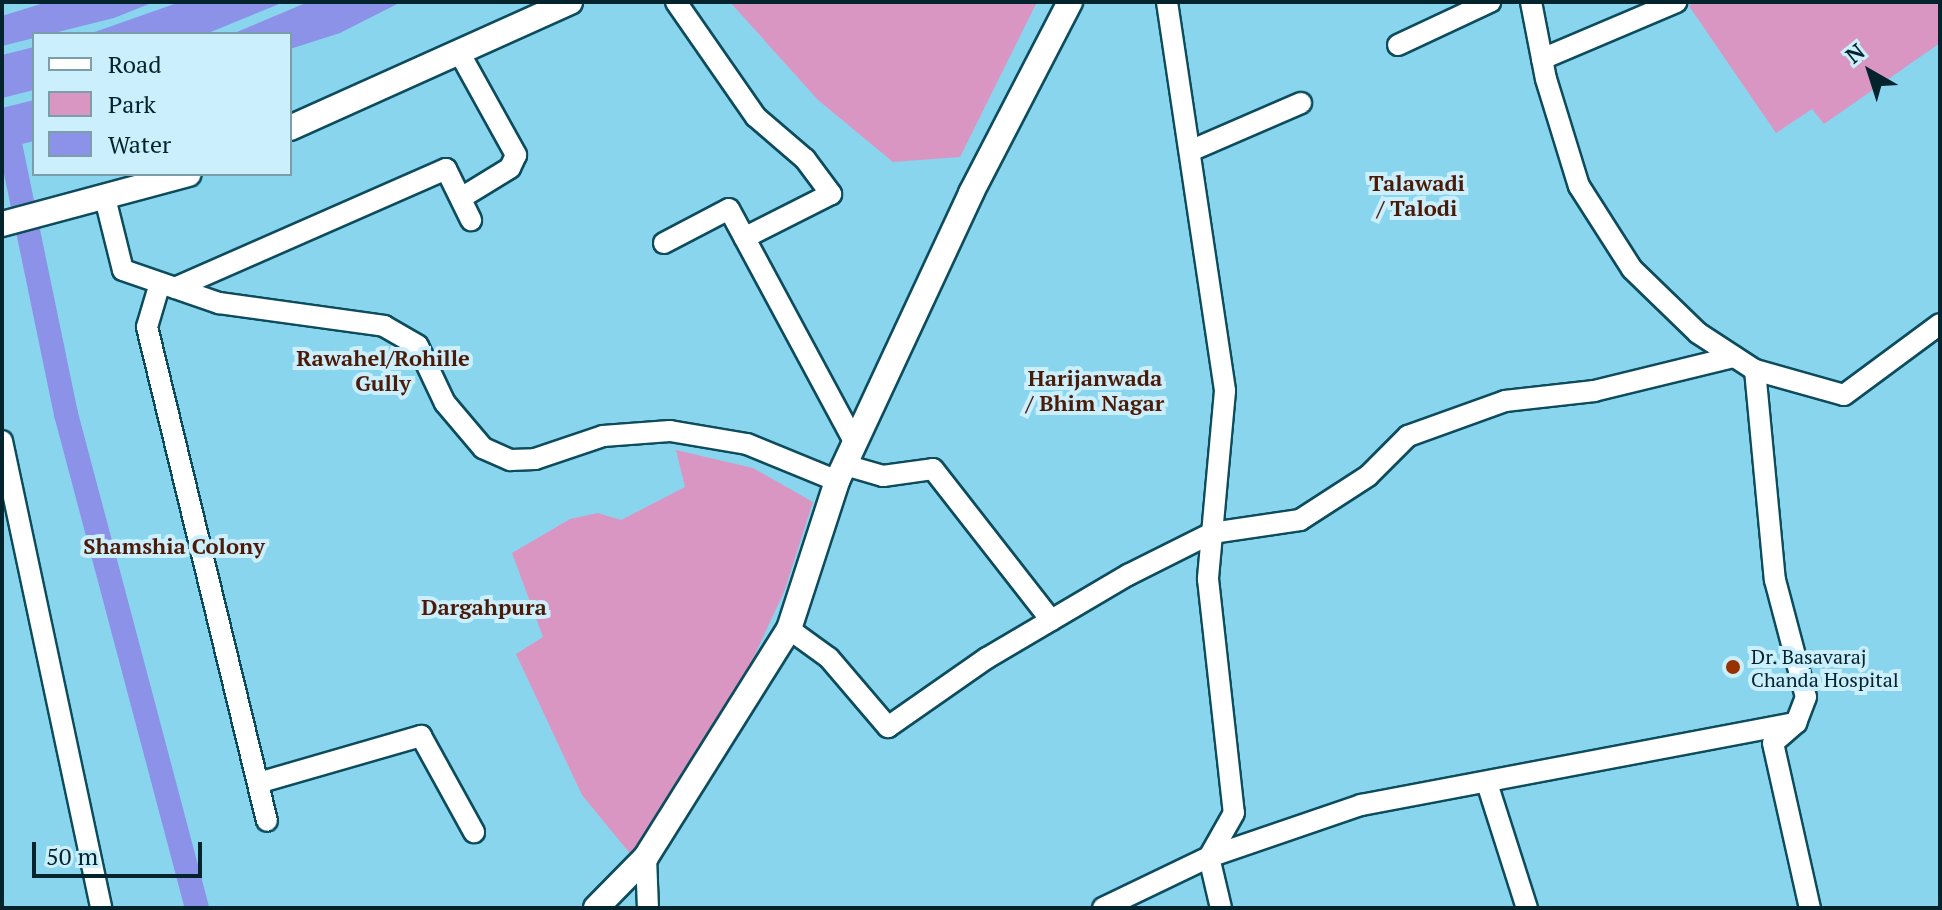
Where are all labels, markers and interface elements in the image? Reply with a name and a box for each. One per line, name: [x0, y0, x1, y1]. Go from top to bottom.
legend: [32, 32, 292, 176]
north arrow: [1830, 32, 1910, 112]
text: N: [1839, 36, 1870, 69]
text: Road: [108, 48, 162, 80]
text: Park: [108, 88, 156, 120]
text: Water: [108, 128, 171, 160]
district label: Talawadi / Talodi: [1369, 169, 1465, 220]
district label: Rawahel/Rohille Gully: [296, 344, 470, 396]
district label: Harijanwada / Bhim Nagar: [1026, 364, 1164, 416]
district label: Shamshia Colony: [83, 533, 265, 559]
district label: Dargahpura: [421, 594, 547, 620]
place label: Dr. Basavaraj Chanda Hospital: [1751, 644, 1899, 691]
marker: Dr. Basavaraj Chanda Hospital: [1722, 656, 1744, 678]
scale bar: [36, 826, 206, 876]
text: 50 m: [46, 840, 98, 872]

